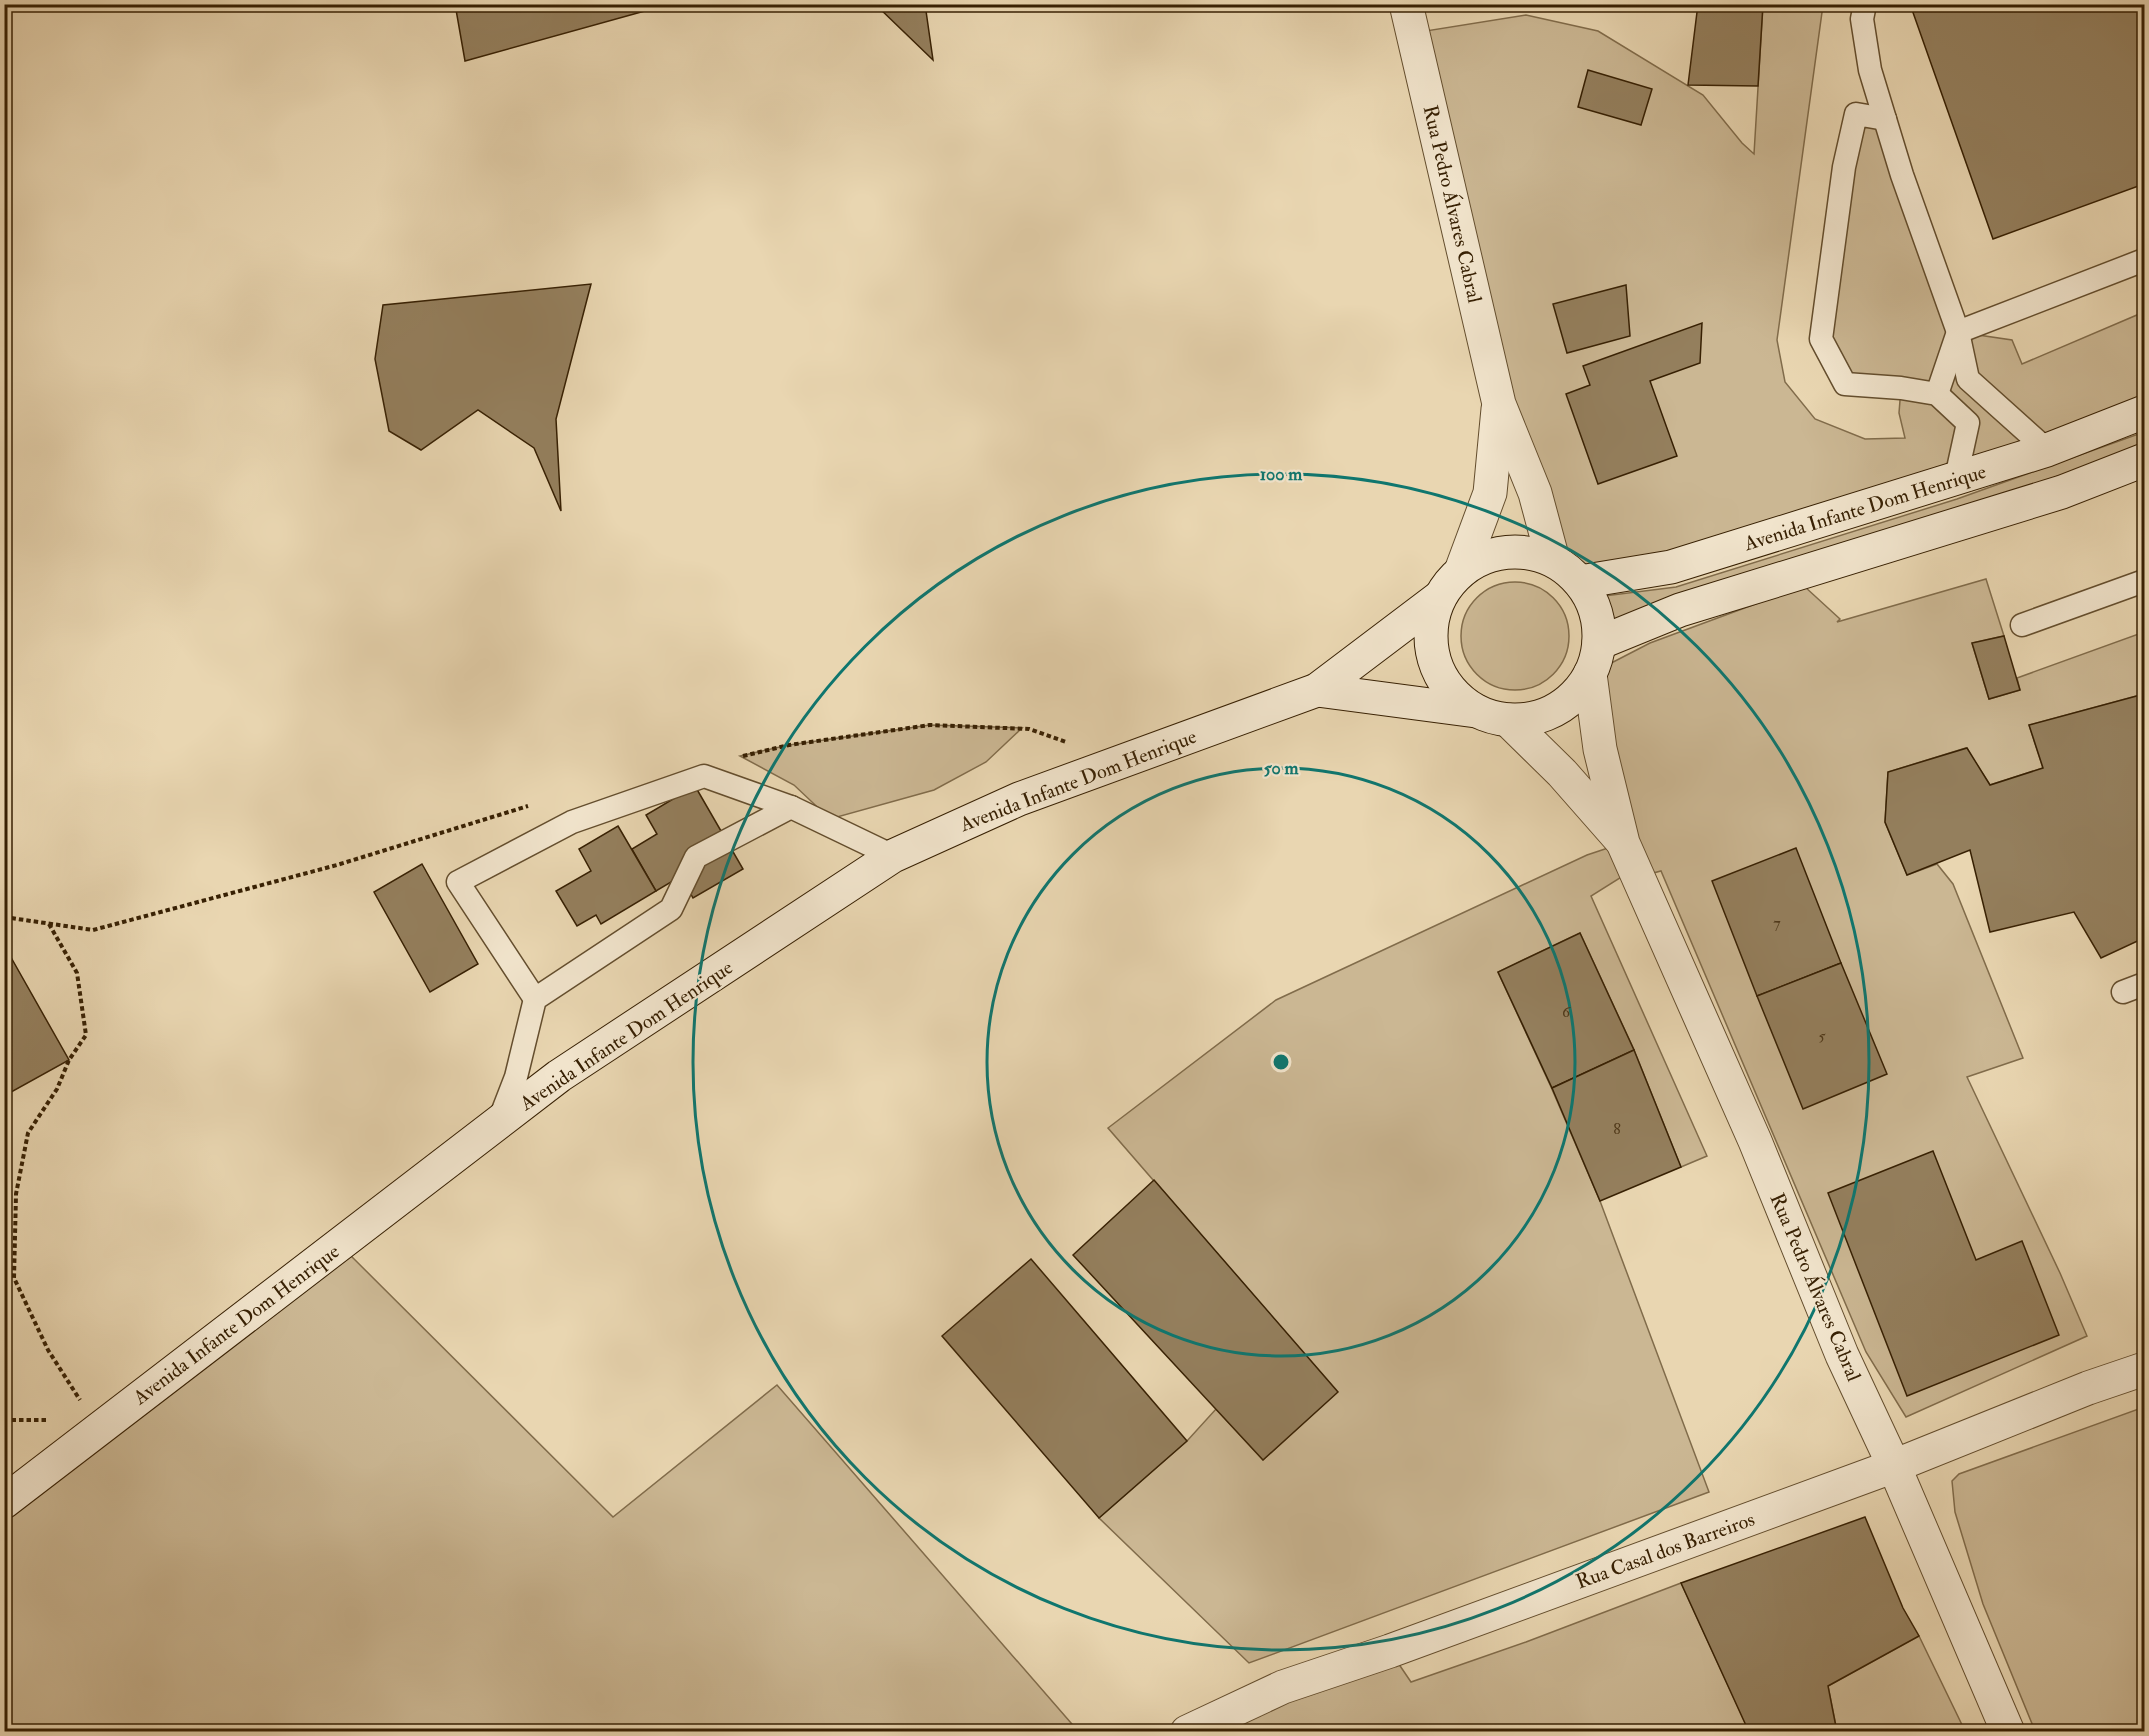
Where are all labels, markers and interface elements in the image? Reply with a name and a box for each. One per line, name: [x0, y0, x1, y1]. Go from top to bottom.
street label: Rua Pedro Álvares Cabral: [1418, 103, 1488, 305]
street label: Avenida Infante Dom Henrique: [1740, 459, 1989, 556]
text: 100 m: [1260, 463, 1303, 486]
street label: Avenida Infante Dom Henrique: [955, 724, 1200, 838]
text: 50 m: [1264, 757, 1299, 780]
house number: 7: [1773, 913, 1781, 933]
street label: Avenida Infante Dom Henrique: [514, 955, 738, 1117]
house number: 6: [1562, 1002, 1571, 1022]
house number: 5: [1818, 1026, 1826, 1046]
centre of rings: [1271, 1052, 1291, 1072]
house number: 8: [1613, 1119, 1621, 1139]
street label: Rua Pedro Álvares Cabral: [1765, 1189, 1867, 1385]
street label: Avenida Infante Dom Henrique: [128, 1239, 344, 1411]
street label: Rua Casal dos Barreiros: [1572, 1506, 1758, 1594]

